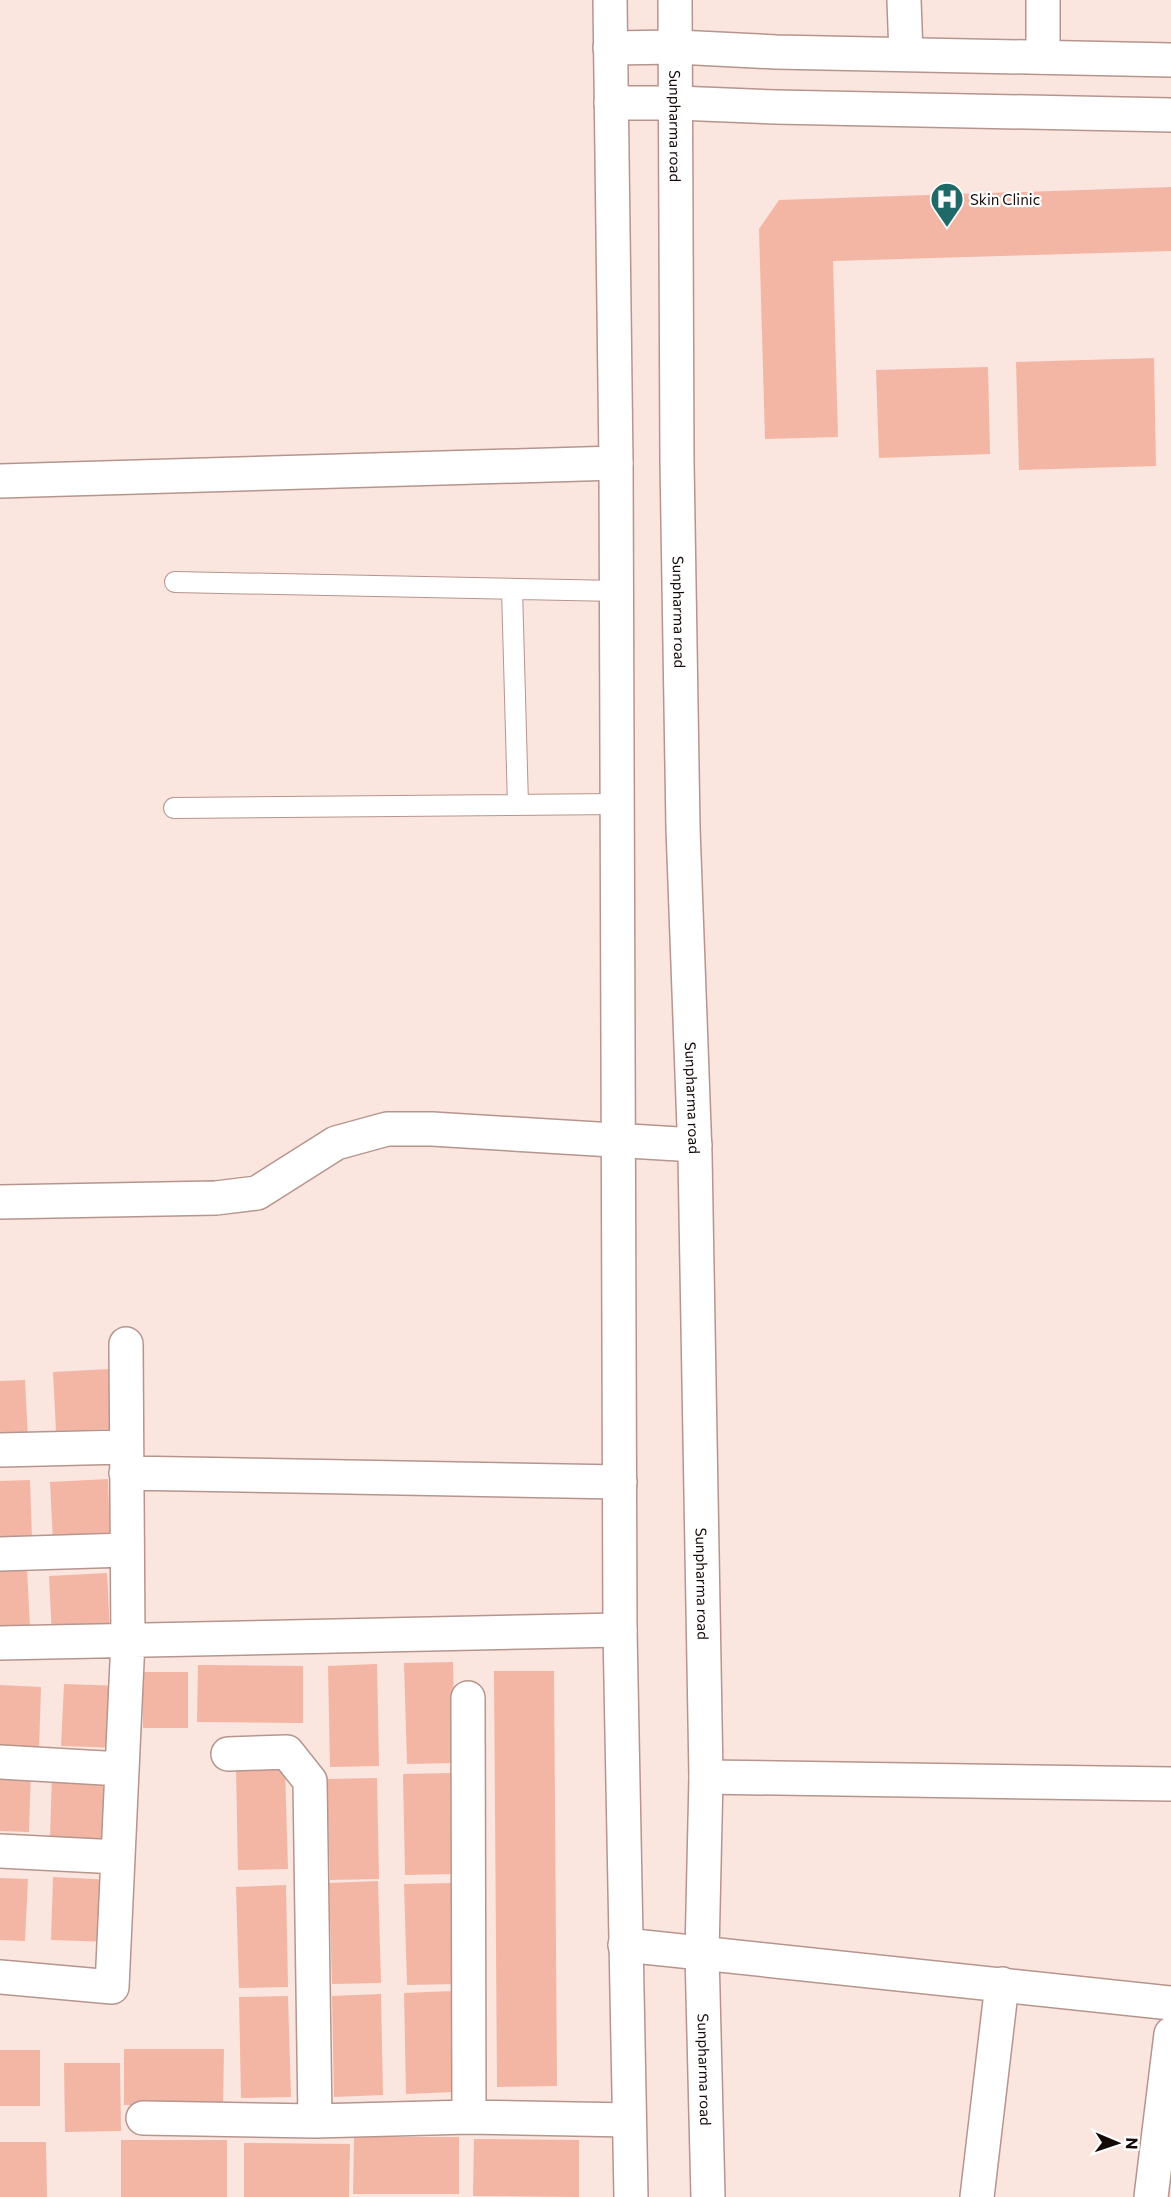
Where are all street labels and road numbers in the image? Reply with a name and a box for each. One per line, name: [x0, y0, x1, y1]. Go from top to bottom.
street label: Sunpharma road: [666, 70, 685, 182]
street label: Sunpharma road: [670, 556, 689, 668]
street label: Sunpharma road: [682, 1041, 704, 1154]
street label: Sunpharma road: [693, 1527, 713, 1640]
street label: Sunpharma road: [694, 2013, 715, 2126]

